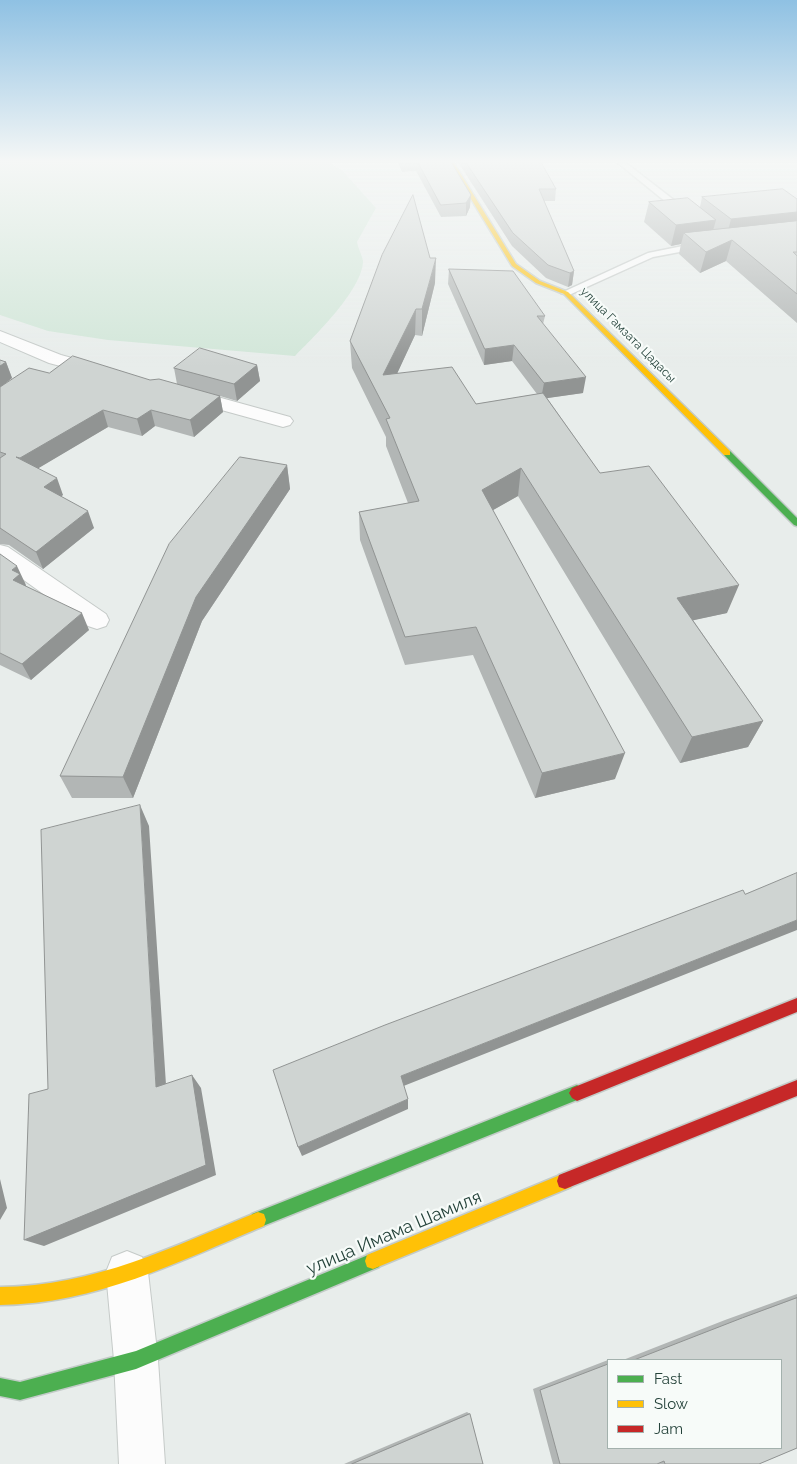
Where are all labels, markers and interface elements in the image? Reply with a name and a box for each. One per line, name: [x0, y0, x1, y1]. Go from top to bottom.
street label: улица Гамзата Цадасы: [577, 284, 679, 386]
street label: улица Имама Шамиля: [303, 1186, 485, 1280]
legend: [607, 1359, 782, 1449]
text: Fast: [654, 1370, 682, 1388]
text: Slow: [654, 1395, 688, 1413]
text: Jam: [654, 1420, 683, 1438]

